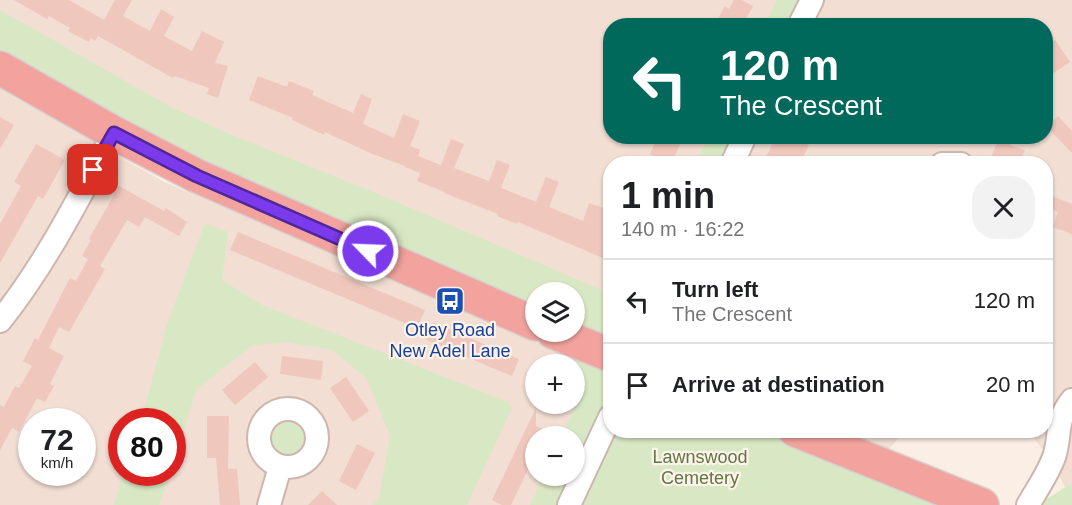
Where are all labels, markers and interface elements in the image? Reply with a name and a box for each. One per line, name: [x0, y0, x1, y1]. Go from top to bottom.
icon: left: [621, 42, 699, 120]
text: 120 m: [720, 42, 839, 89]
text: The Crescent: [720, 91, 882, 121]
pin: [67, 144, 118, 195]
icon: arrive: [76, 153, 109, 186]
text: 1 min: [621, 175, 715, 216]
button: close: [972, 176, 1035, 239]
text: 140 m · 16:22: [621, 218, 744, 240]
position arrow: [336, 219, 400, 283]
text: Turn left: [672, 277, 758, 302]
map controls: [525, 282, 585, 486]
button: layers: [525, 282, 585, 342]
bus stop icon: Otley Road New Adel Lane: [434, 285, 466, 317]
icon: left: [621, 285, 654, 318]
text: 120 m: [974, 288, 1035, 313]
text: The Crescent: [672, 303, 792, 325]
place label: Otley Road New Adel Lane: [389, 320, 511, 361]
button: +: [525, 354, 585, 414]
icon: arrive: [621, 369, 654, 402]
text: Arrive at destination: [672, 372, 885, 397]
text: 20 m: [986, 372, 1035, 397]
speed limit sign: 80: [108, 408, 186, 486]
text: 72: [40, 423, 74, 456]
button: −: [525, 426, 585, 486]
park label: Lawnswood Cemetery: [652, 447, 748, 488]
text: km/h: [41, 454, 73, 471]

